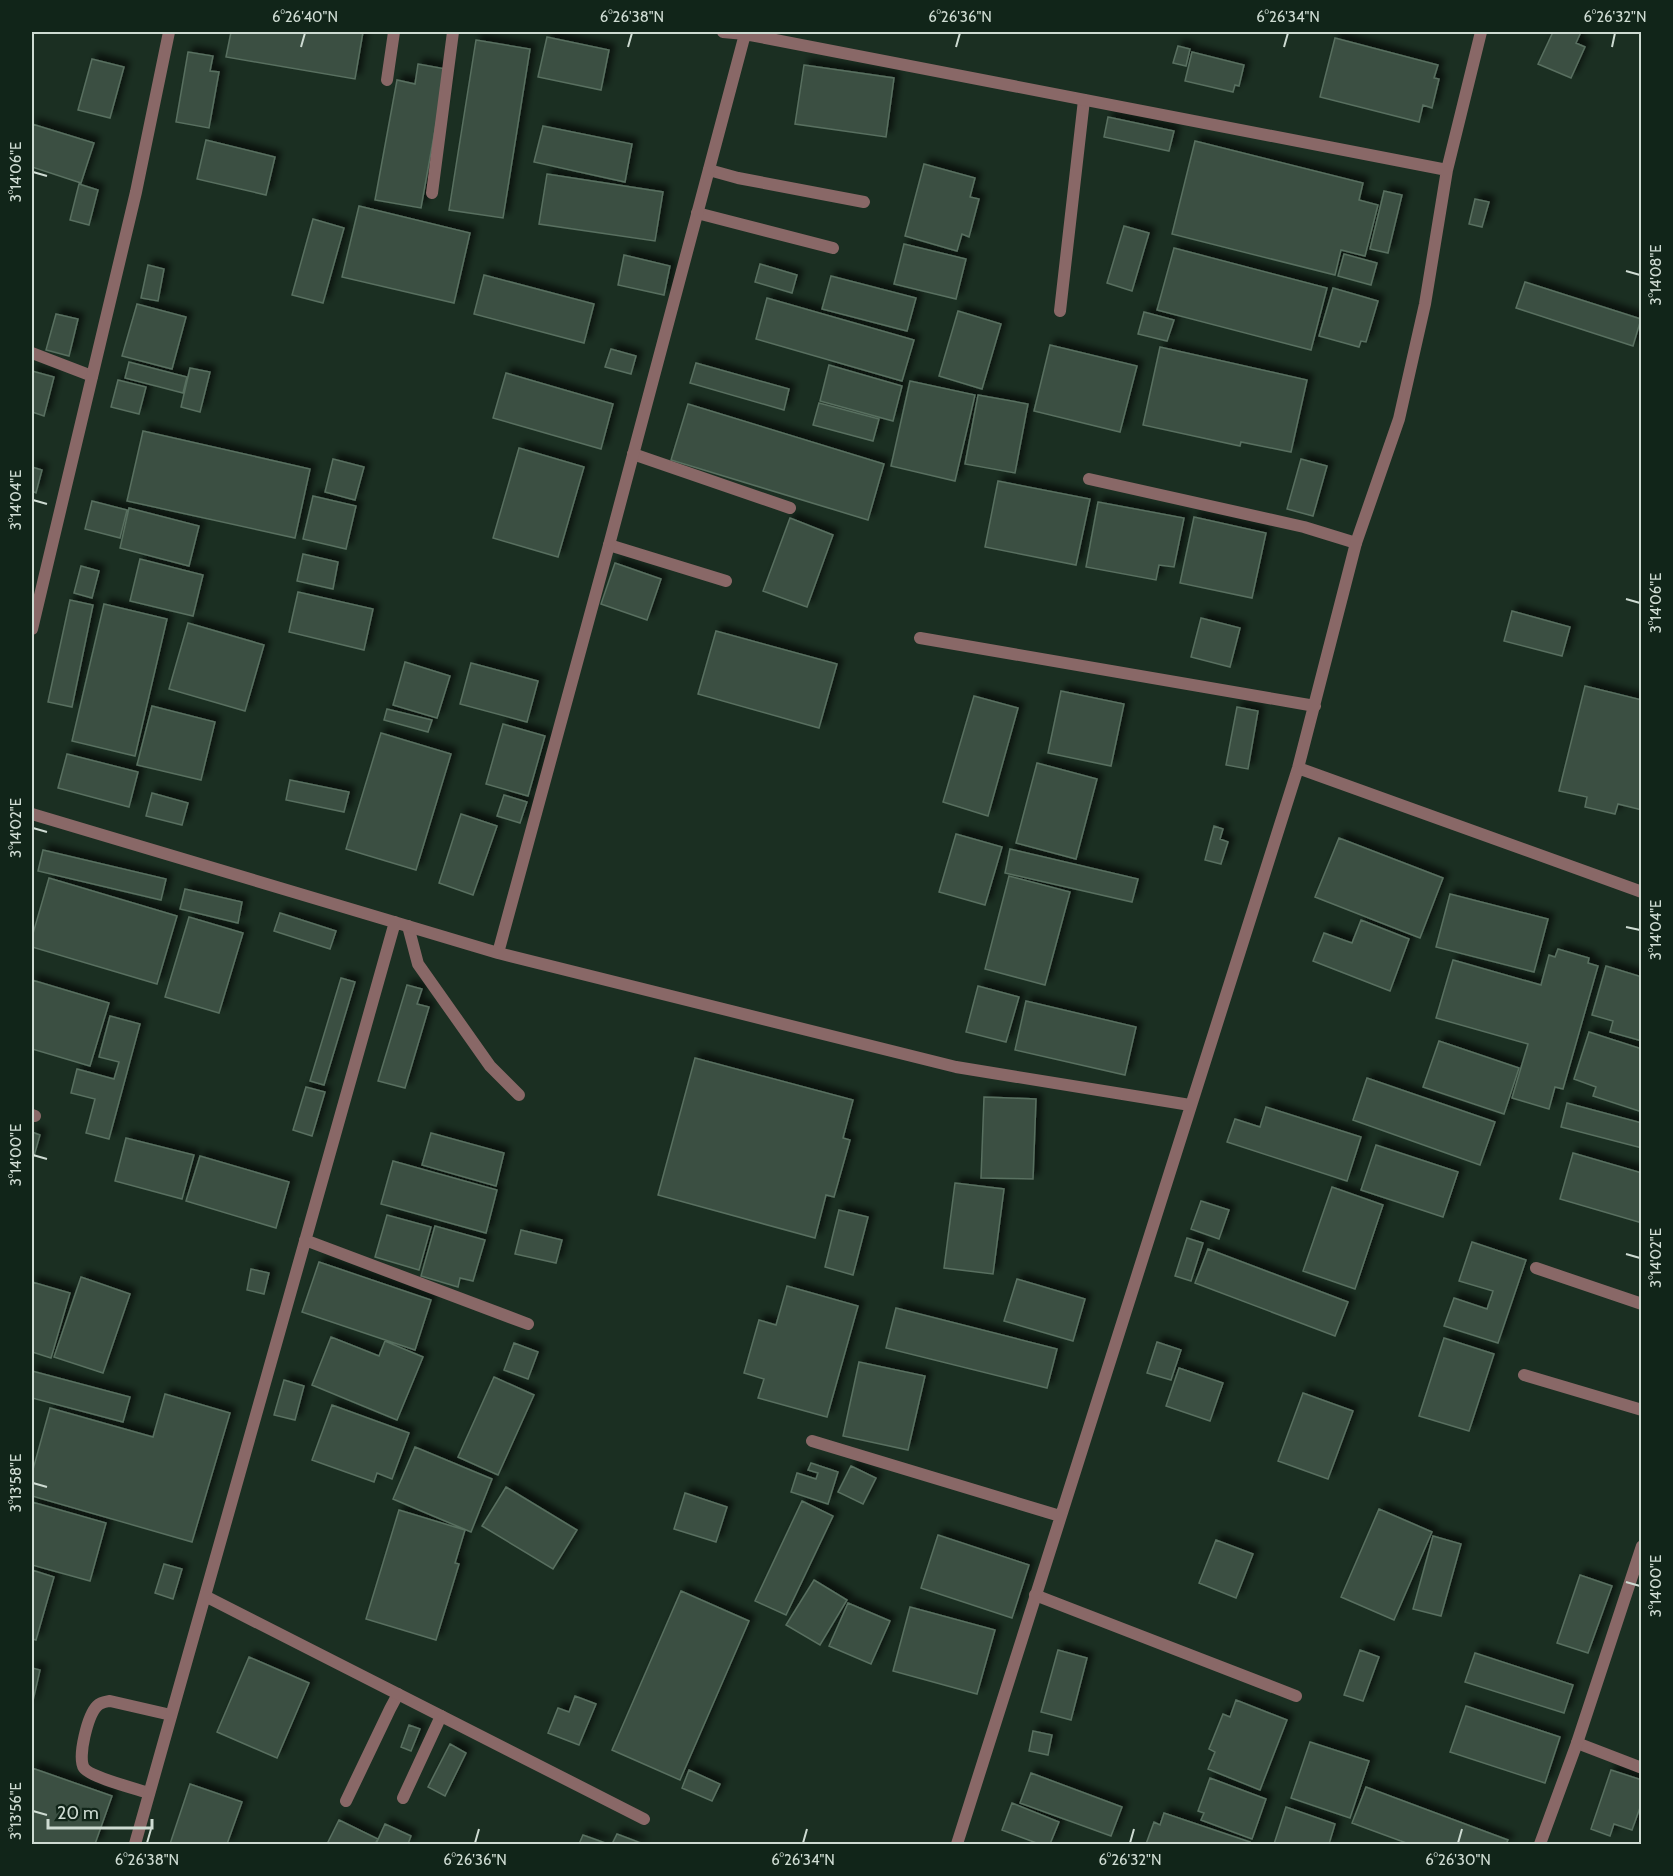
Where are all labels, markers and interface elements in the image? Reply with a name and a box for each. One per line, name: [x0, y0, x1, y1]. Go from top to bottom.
text: 6°26'40"N: [272, 8, 338, 26]
text: 6°26'38"N: [600, 8, 664, 26]
text: 6°26'36"N: [928, 8, 992, 26]
text: 6°26'34"N: [1256, 8, 1320, 26]
text: 6°26'32"N: [1583, 8, 1647, 26]
text: 3°14'06"E: [7, 142, 25, 202]
text: 3°14'08"E: [1647, 244, 1665, 306]
text: 3°14'04"E: [7, 470, 25, 530]
text: 3°14'06"E: [1647, 573, 1665, 633]
text: 3°14'02"E: [7, 798, 25, 858]
text: 3°14'04"E: [1647, 900, 1665, 960]
text: 3°14'00"E: [7, 1124, 25, 1186]
text: 3°14'02"E: [1647, 1228, 1665, 1288]
text: 3°13'58"E: [7, 1454, 25, 1512]
text: 3°14'00"E: [1647, 1555, 1665, 1617]
text: 3°13'56"E: [7, 1782, 25, 1840]
scale bar: [48, 1792, 152, 1830]
text: 20 m: [57, 1802, 99, 1824]
text: 6°26'38"N: [115, 1851, 179, 1869]
text: 6°26'36"N: [443, 1851, 507, 1869]
text: 6°26'34"N: [771, 1851, 835, 1869]
text: 6°26'32"N: [1098, 1851, 1162, 1869]
text: 6°26'30"N: [1425, 1851, 1491, 1869]

